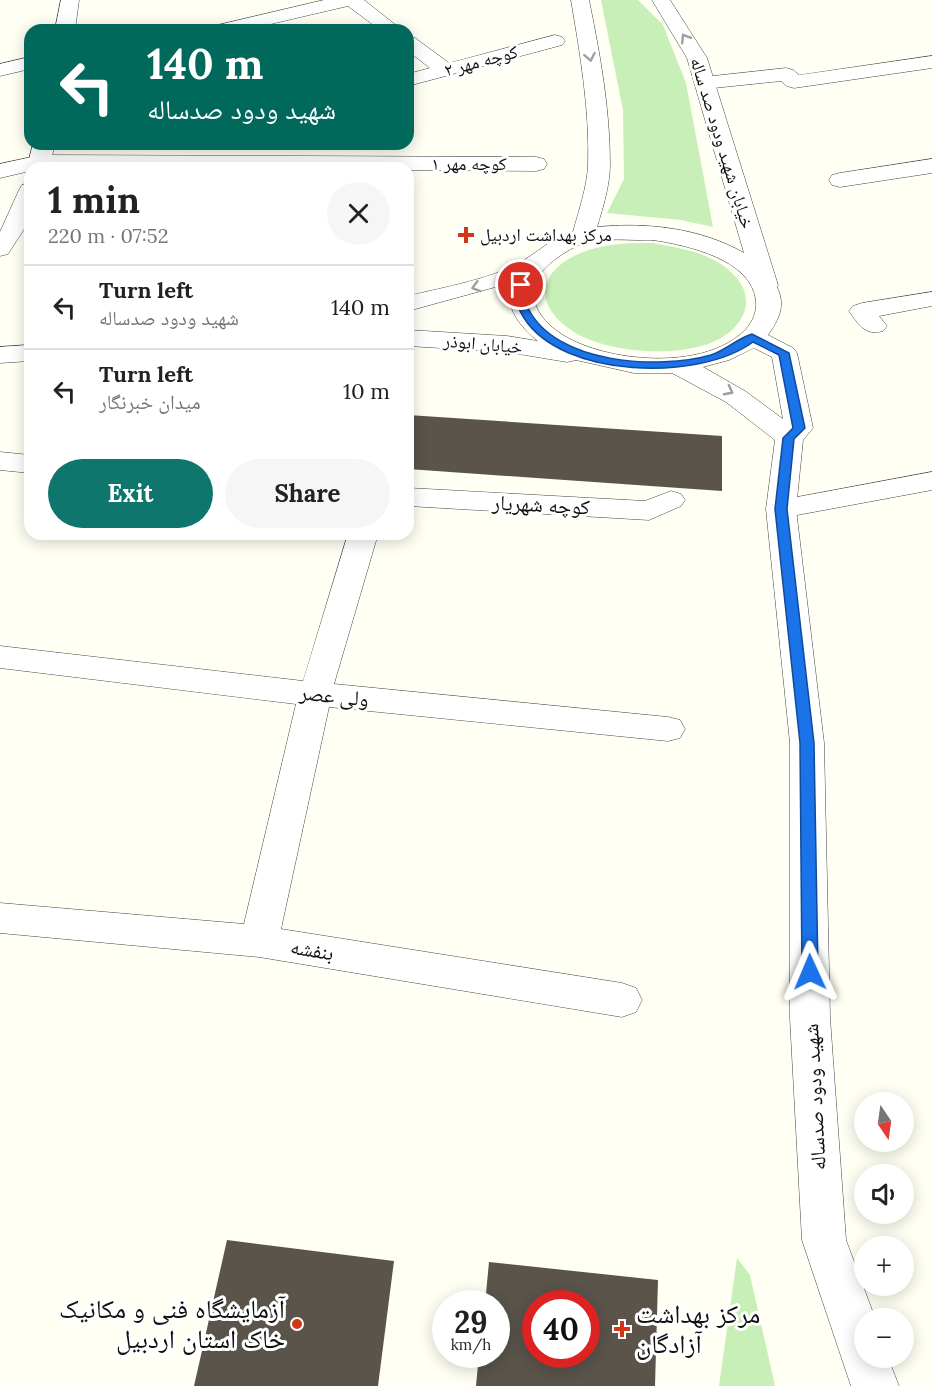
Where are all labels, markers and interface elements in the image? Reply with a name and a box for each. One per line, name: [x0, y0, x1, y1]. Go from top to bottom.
one-way arrow: [681, 34, 692, 45]
text: 140 m: [147, 37, 263, 91]
street label: کوچه مهر ۲: [441, 40, 521, 81]
icon: left: [48, 48, 126, 126]
one-way arrow: [583, 52, 596, 62]
street label: خیابان شهید ودود صد ساله: [685, 54, 759, 231]
text: شهید ودود صدساله: [147, 92, 336, 126]
street label: کوچه مهر ۱: [431, 152, 507, 175]
text: 1 min: [48, 177, 140, 223]
button: close: [327, 182, 390, 245]
text: 220 m · 07:52: [48, 223, 168, 248]
place label: مرکز بهداشت اردبیل: [480, 223, 612, 246]
marker: مرکز بهداشت اردبیل: [457, 226, 475, 244]
pin: [495, 259, 546, 310]
icon: arrive: [504, 268, 537, 301]
text: Turn left: [99, 276, 193, 304]
one-way arrow: [471, 279, 481, 292]
icon: left: [48, 291, 81, 324]
text: 140 m: [331, 293, 390, 321]
text: شهید ودود صدساله: [99, 305, 239, 330]
street label: خیابان ابوذر: [442, 329, 524, 358]
text: Turn left: [99, 360, 193, 388]
icon: left: [48, 375, 81, 408]
text: 10 m: [343, 377, 390, 405]
one-way arrow: [723, 384, 733, 395]
text: میدان خبرنگار: [99, 389, 201, 414]
button: Exit: [48, 459, 213, 528]
button: Share: [225, 459, 390, 528]
street label: کوچه شهریار: [490, 488, 591, 521]
street label: ولی عصر: [297, 678, 370, 713]
street label: بنفشه: [289, 933, 336, 966]
position arrow: [778, 940, 842, 1004]
street label: شهید ودود صدساله: [797, 1023, 832, 1171]
north arrow: [854, 1092, 914, 1152]
map controls: [854, 1092, 914, 1368]
button: sound: [854, 1164, 914, 1224]
button: +: [854, 1236, 914, 1296]
speed limit sign: 40: [522, 1290, 600, 1368]
place label: آزمایشگاه فنی و مکانیک خاک استان اردبیل: [59, 1292, 286, 1355]
place label: مرکز بهداشت آزادگان: [636, 1297, 760, 1360]
text: 29: [454, 1303, 488, 1341]
button: −: [854, 1308, 914, 1368]
marker: آزمایشگاه فنی و مکانیک خاک استان اردبیل: [290, 1317, 304, 1331]
marker: مرکز بهداشت آزادگان: [613, 1320, 631, 1338]
text: km/h: [451, 1335, 491, 1354]

